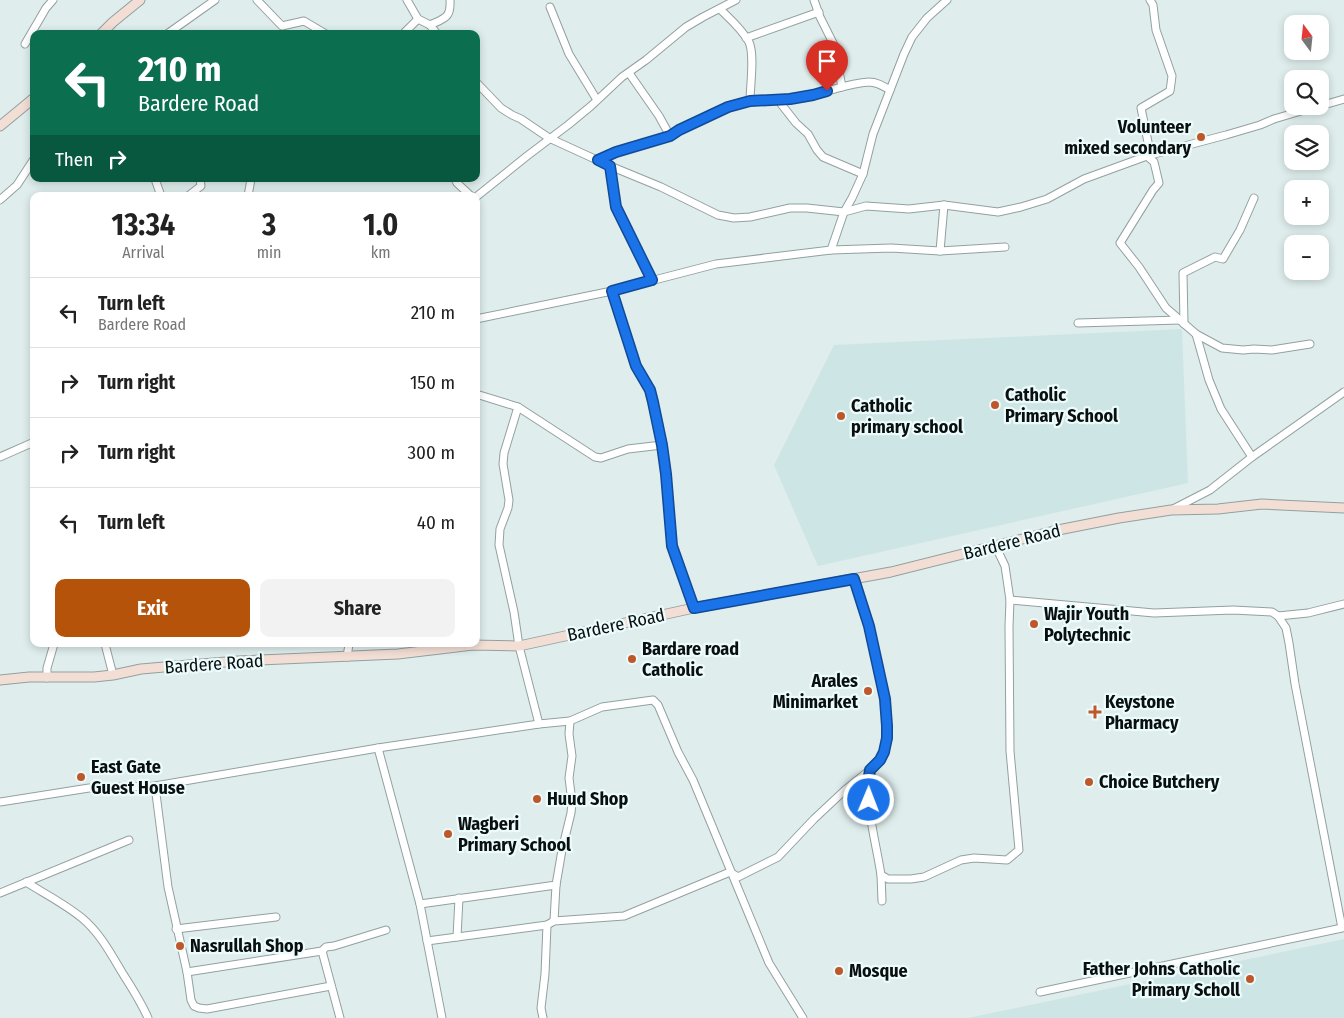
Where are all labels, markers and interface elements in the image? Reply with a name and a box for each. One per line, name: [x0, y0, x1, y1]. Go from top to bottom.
north arrow: [1284, 15, 1329, 60]
map controls: [1284, 15, 1329, 280]
pin: [806, 40, 848, 91]
icon: arrive: [813, 47, 841, 75]
text: 210 m: [138, 48, 222, 90]
icon: left: [55, 50, 120, 115]
button: search: [1284, 70, 1329, 115]
text: Bardere Road: [138, 90, 259, 117]
place label: Volunteer mixed secondary: [1064, 116, 1191, 159]
button: layers: [1284, 125, 1329, 170]
marker: Volunteer mixed secondary: [1195, 131, 1207, 143]
icon: right: [103, 145, 131, 173]
text: Then: [55, 148, 93, 171]
button: +: [1284, 180, 1329, 225]
text: 13:34: [111, 207, 175, 243]
text: 3: [262, 207, 276, 243]
text: 1.0: [363, 207, 399, 243]
button: −: [1284, 235, 1329, 280]
text: Arrival: [122, 243, 165, 262]
text: min: [257, 243, 282, 262]
text: km: [371, 243, 391, 262]
text: Turn left: [98, 292, 165, 315]
icon: left: [55, 299, 83, 327]
text: 210 m: [411, 301, 455, 324]
text: Bardere Road: [98, 315, 186, 334]
icon: right: [55, 369, 83, 397]
text: Turn right: [98, 371, 175, 394]
text: 150 m: [410, 371, 455, 394]
place label: Catholic Primary School: [1005, 384, 1118, 427]
place label: Catholic primary school: [851, 395, 963, 438]
marker: Catholic Primary School: [989, 399, 1001, 411]
marker: Catholic primary school: [835, 410, 847, 422]
icon: right: [55, 439, 83, 467]
text: Turn right: [98, 441, 175, 464]
text: 300 m: [408, 441, 455, 464]
icon: left: [55, 509, 83, 537]
text: Turn left: [98, 511, 165, 534]
text: 40 m: [417, 511, 455, 534]
street label: Bardere Road: [961, 519, 1063, 565]
button: Exit: [55, 579, 250, 637]
button: Share: [260, 579, 455, 637]
place label: Wajir Youth Polytechnic: [1044, 603, 1131, 646]
street label: Bardere Road: [565, 604, 667, 646]
marker: Wajir Youth Polytechnic: [1028, 618, 1040, 630]
place label: Bardare road Catholic: [642, 638, 739, 681]
street label: Bardere Road: [164, 650, 264, 678]
marker: Bardare road Catholic: [626, 653, 638, 665]
place label: Arales Minimarket: [773, 670, 859, 713]
marker: Arales Minimarket: [862, 685, 874, 697]
place label: Keystone Pharmacy: [1105, 691, 1179, 734]
marker: Keystone Pharmacy: [1089, 706, 1101, 718]
place label: East Gate Guest House: [91, 756, 185, 799]
marker: East Gate Guest House: [75, 771, 87, 783]
place label: Choice Butchery: [1099, 771, 1220, 793]
position arrow: [842, 773, 894, 825]
marker: Choice Butchery: [1083, 776, 1095, 788]
place label: Huud Shop: [547, 788, 628, 810]
marker: Huud Shop: [531, 793, 543, 805]
place label: Wagberi Primary School: [458, 813, 571, 856]
marker: Wagberi Primary School: [442, 828, 454, 840]
place label: Nasrullah Shop: [190, 935, 304, 957]
marker: Nasrullah Shop: [174, 940, 186, 952]
place label: Father Johns Catholic Primary Scholl: [1083, 958, 1240, 1001]
place label: Mosque: [849, 960, 908, 982]
marker: Mosque: [833, 965, 845, 977]
marker: Father Johns Catholic Primary Scholl: [1244, 973, 1256, 985]

